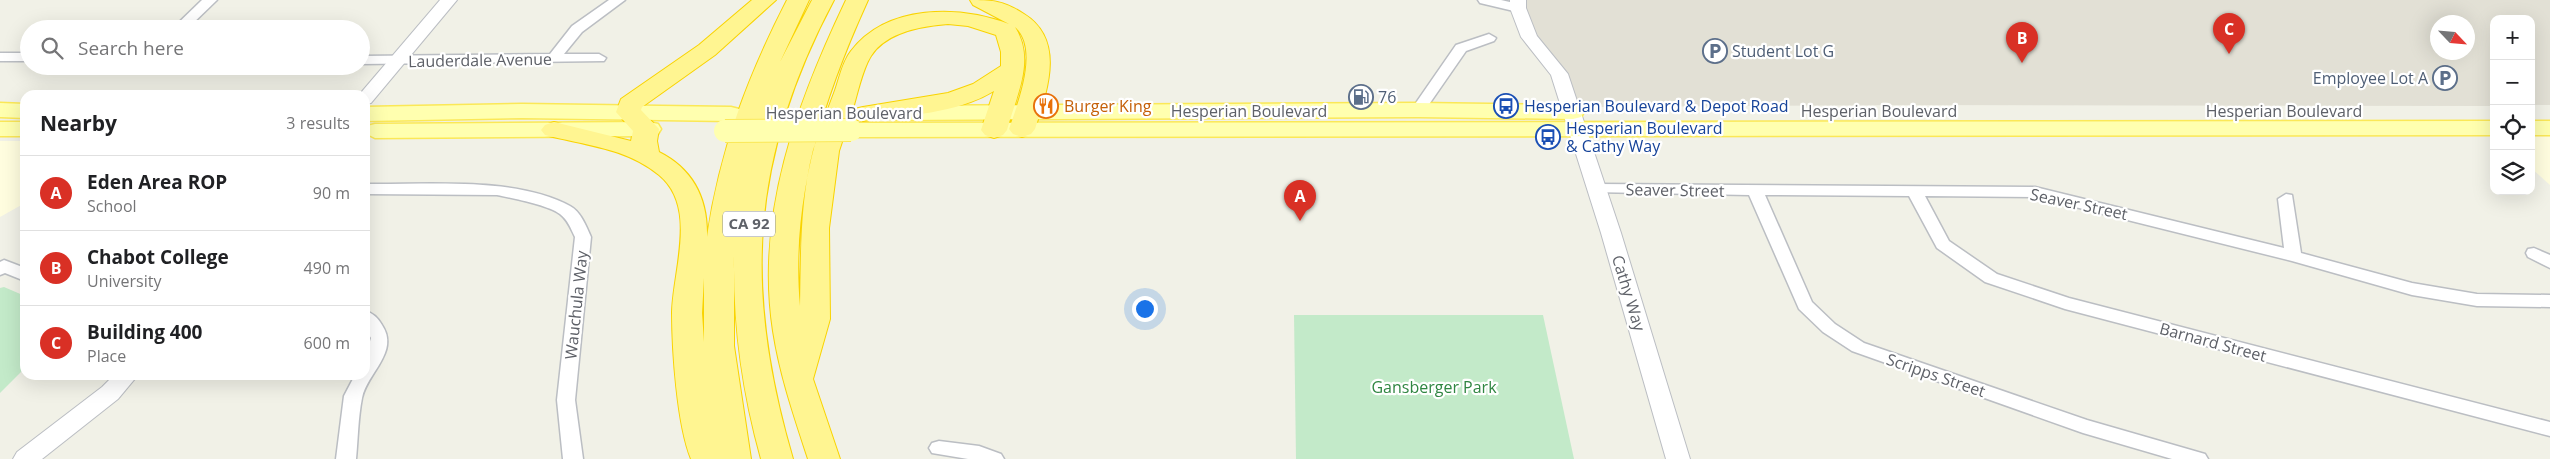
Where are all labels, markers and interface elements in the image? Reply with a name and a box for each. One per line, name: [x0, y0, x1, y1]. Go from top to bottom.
pin: C: [2213, 13, 2245, 54]
north arrow: [2430, 15, 2475, 60]
map controls: [2490, 15, 2535, 195]
button: +: [2490, 15, 2535, 60]
search box: [20, 20, 370, 75]
pin: B: [2006, 22, 2038, 63]
icon: search: [38, 34, 66, 62]
text: Search here: [78, 35, 184, 61]
parking icon: Student Lot G: [1702, 38, 1728, 64]
place label: Student Lot G: [1732, 40, 1834, 62]
street label: Lauderdale Avenue: [408, 48, 552, 72]
button: −: [2490, 60, 2535, 105]
parking icon: Employee Lot A: [2432, 65, 2458, 91]
place label: Employee Lot A: [2313, 67, 2429, 89]
fuel station icon: 76: [1348, 84, 1374, 110]
place label: 76: [1378, 86, 1396, 108]
restaurant icon: Burger King: [1033, 93, 1059, 119]
bus stop icon: Hesperian Boulevard & Depot Road: [1493, 93, 1519, 119]
place label: Burger King: [1064, 95, 1152, 117]
place label: Hesperian Boulevard & Depot Road: [1524, 95, 1789, 117]
street label: Hesperian Boulevard: [1171, 100, 1327, 122]
street label: Hesperian Boulevard: [1801, 100, 1957, 122]
street label: Hesperian Boulevard: [2206, 100, 2362, 122]
street label: Hesperian Boulevard: [766, 102, 922, 124]
button: locate: [2490, 105, 2535, 150]
text: Nearby: [40, 109, 117, 137]
text: 3 results: [286, 112, 350, 134]
place label: Hesperian Boulevard & Cathy Way: [1566, 117, 1723, 157]
bus stop icon: Hesperian Boulevard & Cathy Way: [1535, 124, 1561, 150]
button: layers: [2490, 150, 2535, 195]
text: Eden Area ROP: [87, 169, 227, 195]
street label: Seaver Street: [1625, 178, 1725, 202]
pin: A: [1284, 180, 1316, 221]
text: A: [50, 182, 62, 204]
text: 90 m: [313, 182, 350, 204]
street label: Seaver Street: [2028, 183, 2130, 225]
text: School: [87, 195, 137, 217]
road number: CA 92: [723, 212, 775, 236]
text: Chabot College: [87, 244, 229, 270]
street label: Wauchula Way: [559, 248, 593, 361]
street label: Cathy Way: [1607, 252, 1651, 335]
text: B: [51, 257, 61, 279]
text: 490 m: [304, 257, 350, 279]
text: University: [87, 270, 161, 292]
your location: [1132, 296, 1158, 322]
street label: Barnard Street: [2157, 317, 2269, 367]
text: Building 400: [87, 319, 202, 345]
text: C: [51, 332, 61, 354]
text: 600 m: [304, 332, 350, 354]
text: Place: [87, 345, 126, 367]
street label: Scripps Street: [1884, 348, 1989, 402]
park label: Gansberger Park: [1371, 376, 1497, 398]

